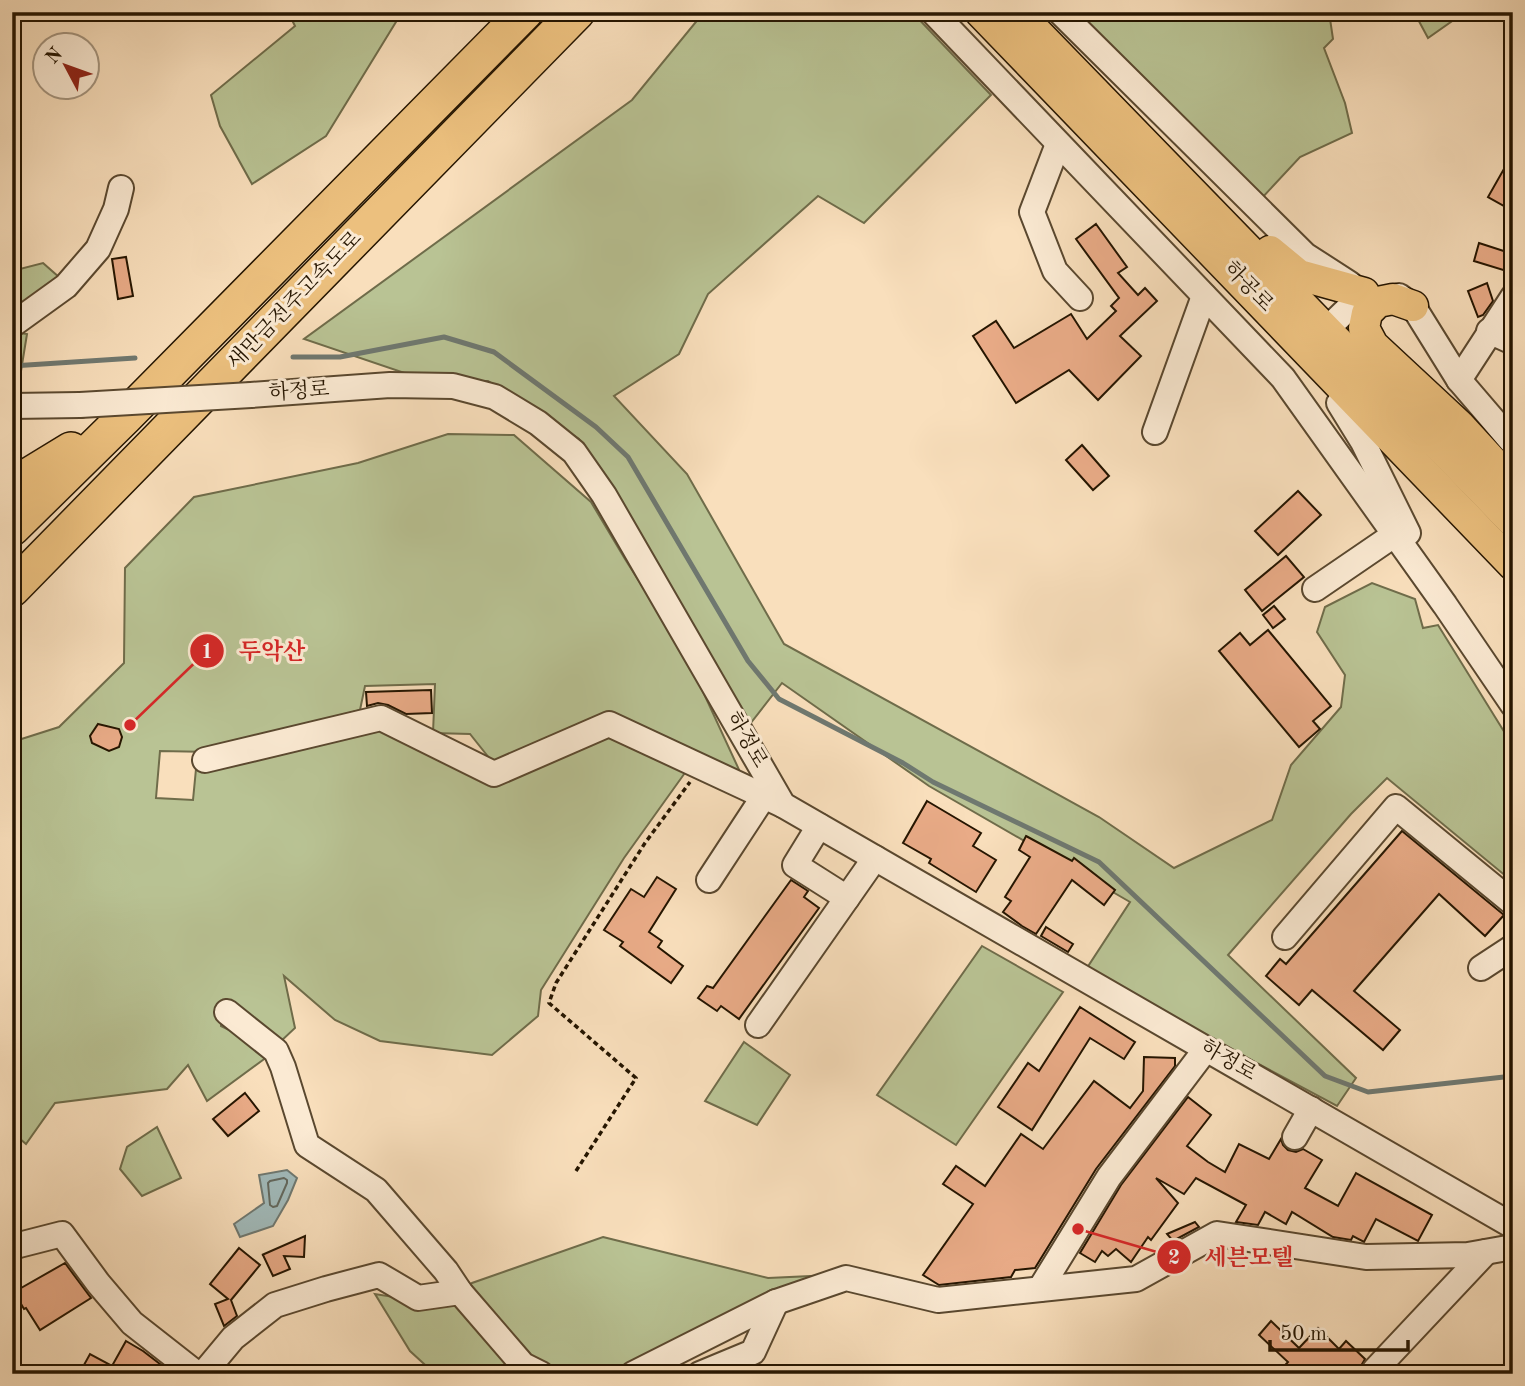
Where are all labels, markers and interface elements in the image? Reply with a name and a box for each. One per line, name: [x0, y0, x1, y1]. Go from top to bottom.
north arrow: [32, 32, 102, 102]
text: N: [43, 44, 67, 68]
street label: 새만금전주고속도로: [223, 227, 366, 374]
street label: 하공로: [1219, 256, 1278, 316]
street label: 하정로: [268, 377, 330, 405]
callout: 두악산: [190, 629, 319, 673]
text: 두악산: [239, 638, 306, 664]
text: 1: [201, 642, 213, 663]
street label: 하정로: [722, 707, 772, 772]
street label: 하정로: [1196, 1035, 1261, 1085]
callout: 세븐모텔: [1156, 1235, 1308, 1279]
text: 세븐모텔: [1205, 1244, 1293, 1270]
text: 2: [1168, 1248, 1180, 1269]
scale bar: [1270, 1309, 1408, 1353]
text: 50 m: [1280, 1324, 1327, 1345]

